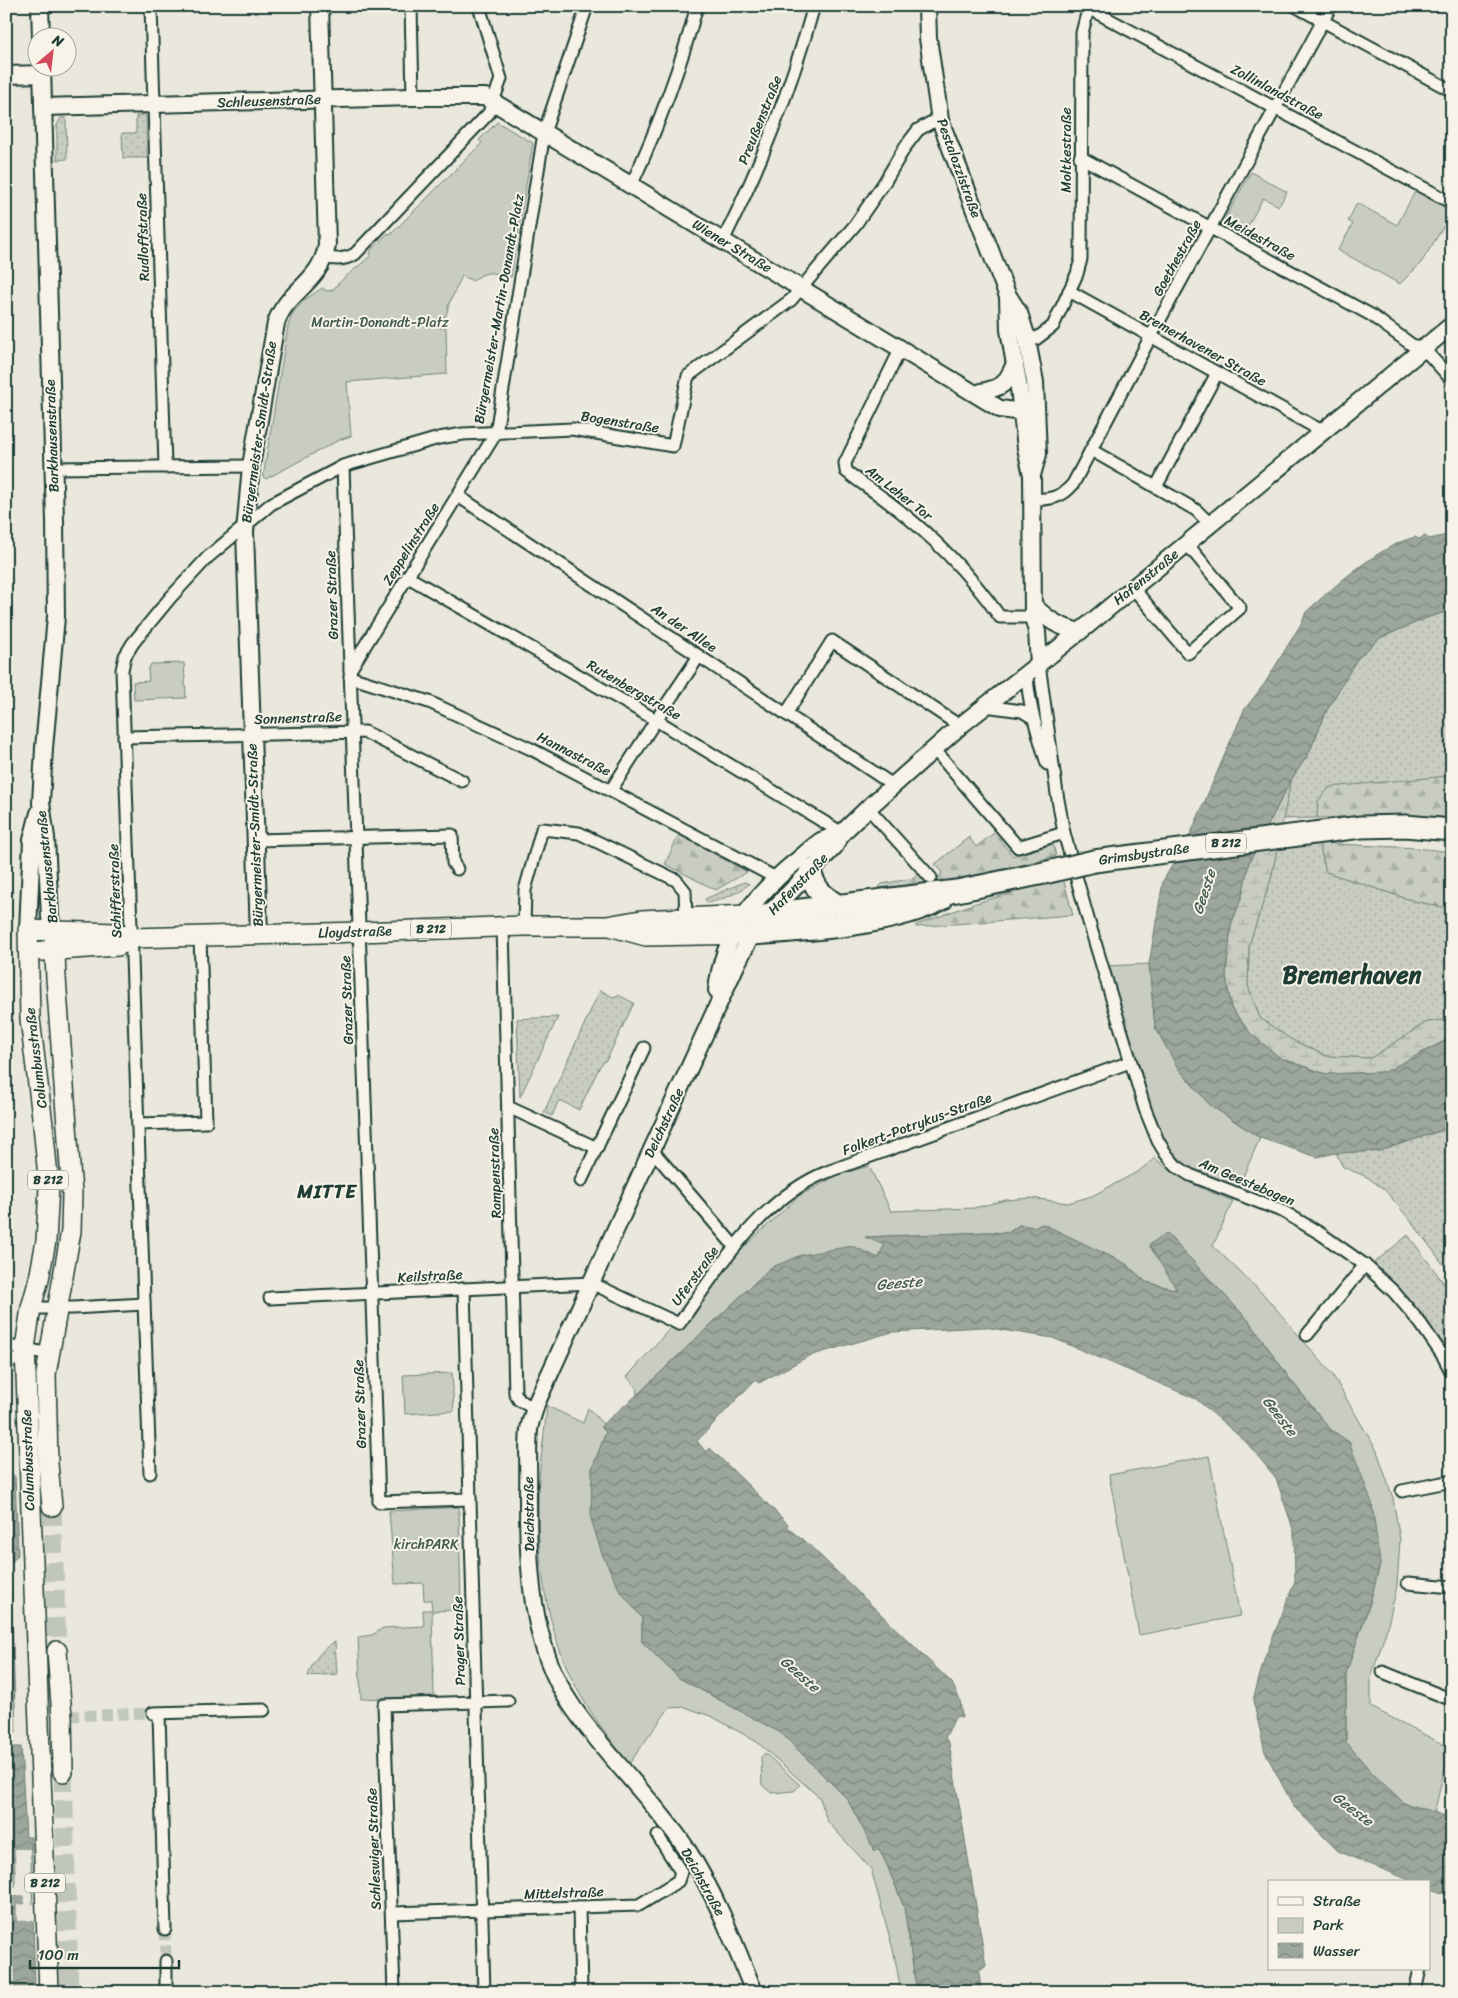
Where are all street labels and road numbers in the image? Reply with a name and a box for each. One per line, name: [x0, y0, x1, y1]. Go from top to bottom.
street label: Zollinlandstraße: [1226, 57, 1328, 127]
street label: Preußenstraße: [731, 72, 789, 168]
street label: Schleusenstraße: [217, 87, 321, 115]
street label: Moltkestraße: [1054, 107, 1079, 193]
street label: Pestalozzistraße: [929, 115, 989, 222]
street label: Rudloffstraße: [129, 192, 157, 282]
street label: Bürgermeister-Martin-Donandt-Platz: [466, 192, 532, 426]
street label: Meidestraße: [1220, 208, 1300, 268]
street label: Wiener Straße: [687, 212, 777, 280]
street label: Goethestraße: [1146, 215, 1208, 301]
street label: Bremerhavener Straße: [1135, 303, 1271, 393]
street label: Bürgermeister-Smidt-Straße: [234, 339, 284, 525]
street label: Barkhausenstraße: [38, 379, 66, 493]
street label: Bogenstraße: [579, 403, 661, 441]
street label: Am Leher Tor: [859, 458, 939, 528]
street label: Zeppelinstraße: [376, 498, 446, 590]
street label: Hafenstraße: [1107, 542, 1185, 612]
street label: Grazer Straße: [318, 550, 346, 640]
street label: An der Allee: [645, 596, 722, 660]
street label: Rutenbergstraße: [582, 653, 686, 727]
street label: Sonnenstraße: [254, 704, 342, 732]
street label: Hannastraße: [532, 725, 616, 783]
street label: Bürgermeister-Smidt-Straße: [239, 743, 271, 927]
street label: Barkhausenstraße: [29, 809, 65, 925]
road number: B 212: [1206, 834, 1246, 852]
street label: Grimsbystraße: [1097, 835, 1191, 873]
street label: Schifferstraße: [101, 843, 129, 939]
street label: Hafenstraße: [761, 847, 835, 921]
street label: Lloydstraße: [318, 918, 393, 946]
road number: B 212: [411, 920, 451, 939]
street label: Grazer Straße: [333, 955, 361, 1045]
street label: Columbusstraße: [17, 1006, 55, 1110]
street label: Deichstraße: [637, 1084, 691, 1162]
street label: Folkert-Potrykus-Straße: [839, 1085, 996, 1163]
street label: Rampenstraße: [481, 1127, 509, 1219]
street label: Am Geestebogen: [1194, 1150, 1299, 1214]
road number: B 212: [28, 1170, 68, 1190]
street label: Uferstraße: [664, 1240, 726, 1311]
street label: Keilstraße: [397, 1262, 463, 1290]
street label: Grazer Straße: [346, 1359, 374, 1449]
street label: Columbusstraße: [14, 1409, 42, 1511]
street label: Deichstraße: [516, 1476, 542, 1552]
street label: Prager Straße: [445, 1596, 473, 1686]
street label: Schleswiger Straße: [359, 1788, 389, 1910]
street label: Deichstraße: [674, 1843, 732, 1921]
road number: B 212: [25, 1874, 65, 1892]
street label: Mittelstraße: [524, 1879, 604, 1907]

